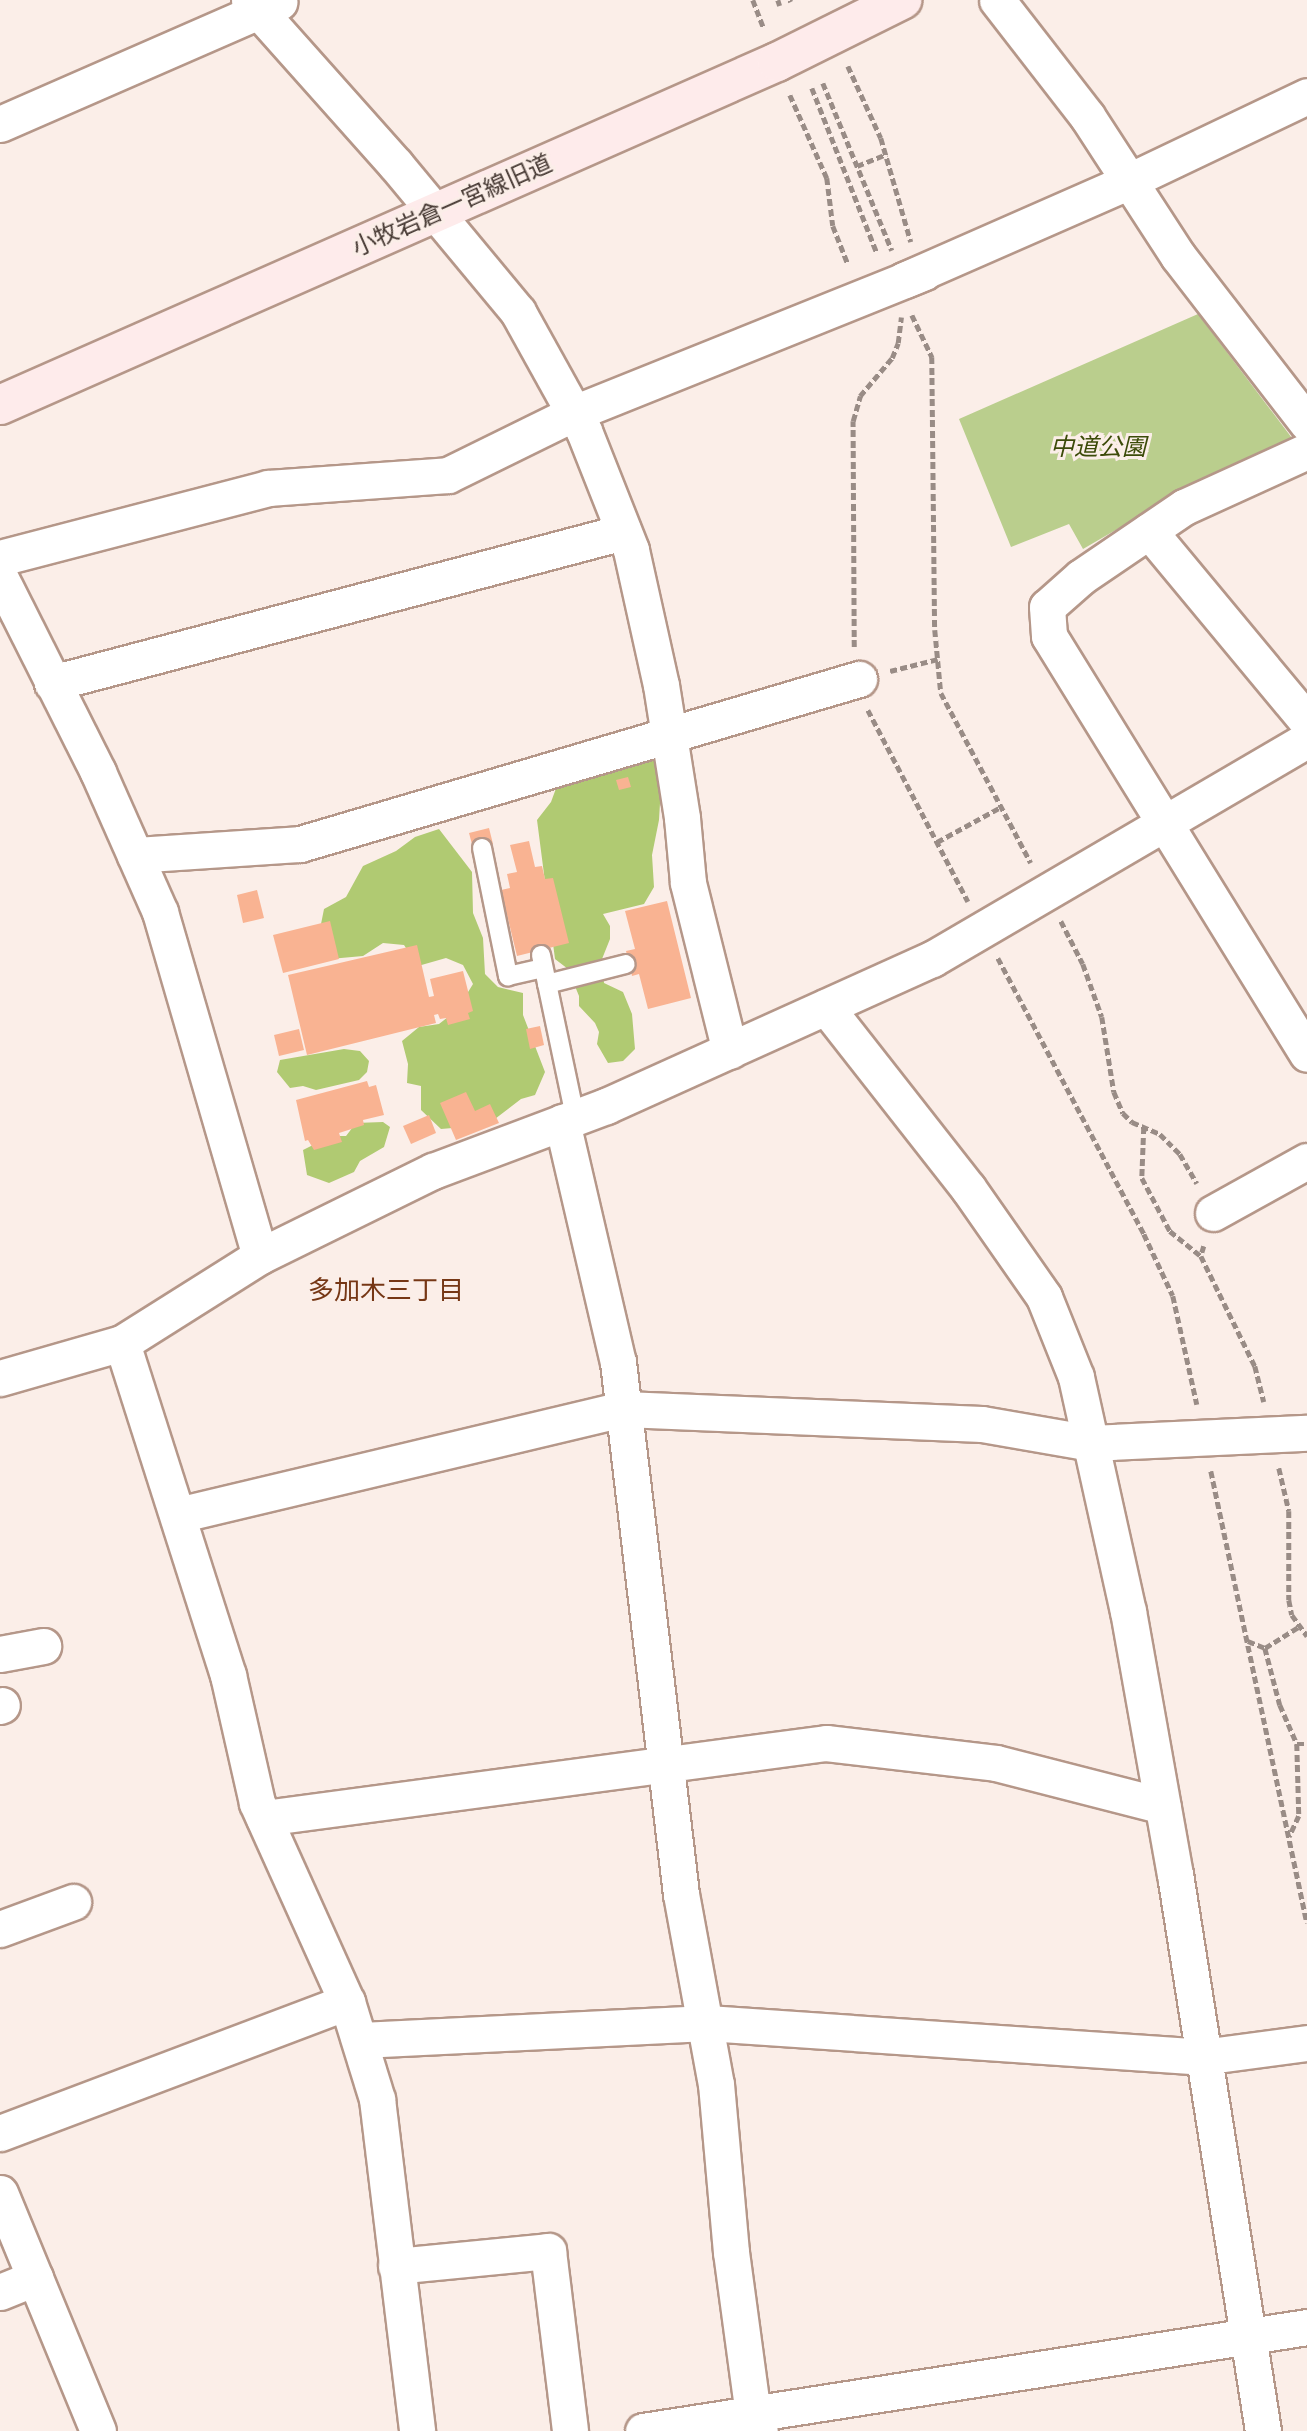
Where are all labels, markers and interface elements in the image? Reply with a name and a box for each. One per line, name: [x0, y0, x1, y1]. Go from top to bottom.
street label: 小牧岩倉一宮線旧道: [347, 148, 557, 262]
park label: 中道公園: [1050, 433, 1146, 461]
district label: 多加木三丁目: [308, 1275, 464, 1307]

